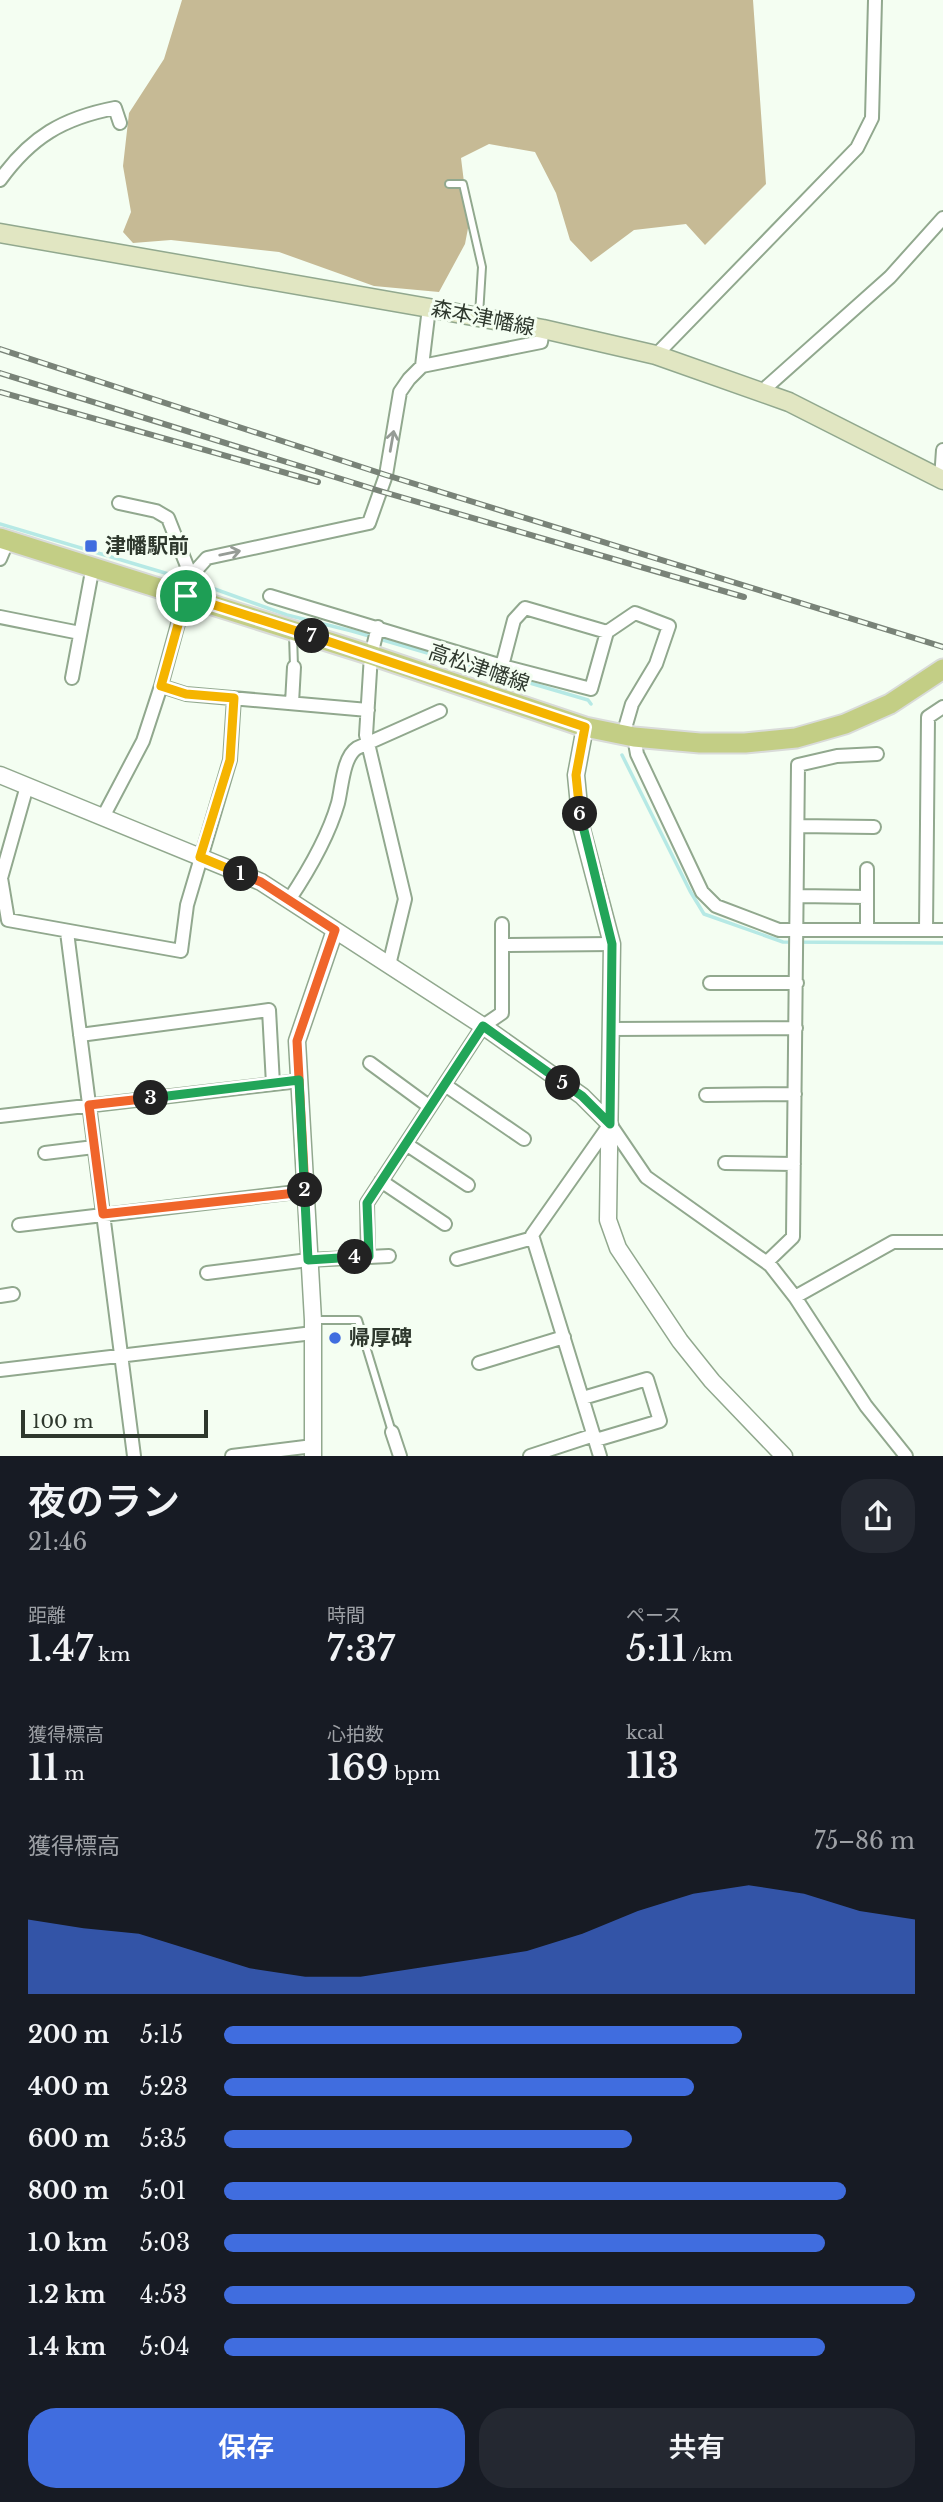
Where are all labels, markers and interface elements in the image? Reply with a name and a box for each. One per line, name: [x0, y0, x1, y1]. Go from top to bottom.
street label: 森本津幡線: [429, 295, 537, 341]
one-way arrow: [386, 430, 399, 453]
place label: 津幡駅前: [105, 533, 189, 559]
marker: 津幡駅前: [83, 538, 99, 554]
one-way arrow: [218, 545, 241, 559]
pin: [156, 566, 216, 626]
icon: arrive: [167, 577, 205, 615]
pin: 7: [294, 618, 330, 654]
text: 7: [307, 624, 316, 647]
street label: 高松津幡線: [425, 639, 533, 697]
pin: 6: [562, 796, 598, 832]
text: 6: [573, 802, 586, 825]
pin: 1: [224, 856, 258, 892]
text: 1: [236, 862, 245, 885]
pin: 5: [546, 1066, 580, 1100]
text: 5: [557, 1071, 568, 1094]
pin: 3: [134, 1080, 168, 1116]
text: 3: [144, 1086, 157, 1109]
pin: 2: [288, 1172, 322, 1208]
text: 2: [298, 1178, 311, 1201]
pin: 4: [338, 1240, 372, 1274]
text: 4: [348, 1245, 361, 1268]
place label: 帰厚碑: [349, 1325, 412, 1351]
marker: 帰厚碑: [327, 1330, 343, 1346]
scale bar: [21, 1406, 208, 1438]
text: 100 m: [32, 1410, 93, 1433]
text: 夜のラン: [28, 1478, 180, 1525]
button: share: [841, 1479, 915, 1553]
text: 21:46: [28, 1528, 87, 1556]
text: 距離: [28, 1604, 66, 1627]
text: 時間: [327, 1604, 365, 1627]
text: ペース: [626, 1604, 682, 1627]
text: 1.47: [28, 1627, 93, 1670]
text: 7:37: [327, 1627, 395, 1670]
text: 5:11: [626, 1627, 687, 1670]
text: km: [93, 1643, 130, 1666]
text: /km: [687, 1643, 733, 1666]
text: kcal: [626, 1721, 664, 1744]
text: 獲得標高: [28, 1723, 104, 1746]
text: 心拍数: [327, 1723, 384, 1746]
text: 113: [626, 1744, 679, 1787]
text: 11: [28, 1746, 59, 1789]
text: 169: [327, 1746, 389, 1789]
text: m: [59, 1762, 85, 1785]
text: bpm: [389, 1762, 440, 1785]
text: 75–86 m: [814, 1827, 915, 1855]
text: 獲得標高: [28, 1832, 120, 1860]
text: 200 m: [28, 2021, 109, 2049]
text: 5:15: [140, 2021, 183, 2049]
text: 400 m: [28, 2073, 110, 2101]
text: 5:23: [140, 2073, 188, 2101]
text: 600 m: [28, 2125, 110, 2153]
text: 5:35: [140, 2125, 187, 2153]
text: 800 m: [28, 2177, 109, 2205]
text: 5:01: [140, 2177, 186, 2205]
text: 1.0 km: [28, 2229, 108, 2257]
text: 5:03: [140, 2229, 190, 2257]
text: 1.2 km: [28, 2281, 106, 2309]
text: 4:53: [140, 2281, 187, 2309]
text: 1.4 km: [28, 2333, 106, 2361]
text: 5:04: [140, 2333, 190, 2361]
button: 保存: [28, 2408, 465, 2488]
button: 共有: [479, 2408, 915, 2488]

